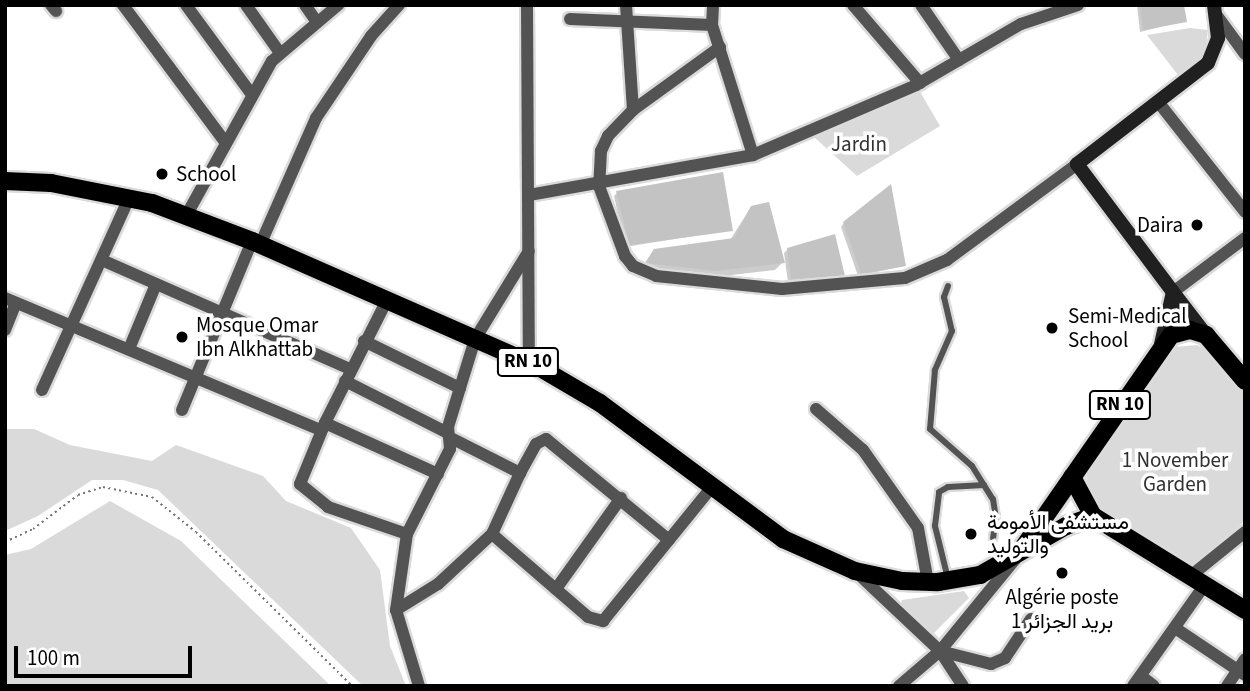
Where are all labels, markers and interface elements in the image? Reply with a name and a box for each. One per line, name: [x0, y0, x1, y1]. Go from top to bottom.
park label: Jardin: [831, 131, 887, 157]
place label: School: [176, 161, 236, 187]
marker: School: [154, 166, 170, 182]
place label: Daira: [1137, 212, 1183, 238]
marker: Daira: [1189, 217, 1205, 233]
place label: Semi-Medical School: [1068, 303, 1187, 353]
place label: Mosque Omar Ibn Alkhattab: [196, 312, 318, 362]
marker: Semi-Medical School: [1042, 318, 1062, 338]
marker: Mosque Omar Ibn Alkhattab: [174, 329, 190, 345]
road number: RN 10: [496, 346, 560, 378]
road number: RN 10: [1088, 390, 1152, 420]
park label: 1 November Garden: [1122, 447, 1228, 497]
place label: مستشفى الأمومة والتوليد: [987, 509, 1129, 559]
marker: مستشفى الأمومة والتوليد: [961, 524, 981, 544]
marker: Algérie poste 1 بريد الجزائر: [1054, 565, 1070, 581]
place label: Algérie poste 1 بريد الجزائر: [1005, 584, 1119, 634]
scale bar: [18, 632, 196, 676]
text: 100 m: [27, 643, 80, 673]

